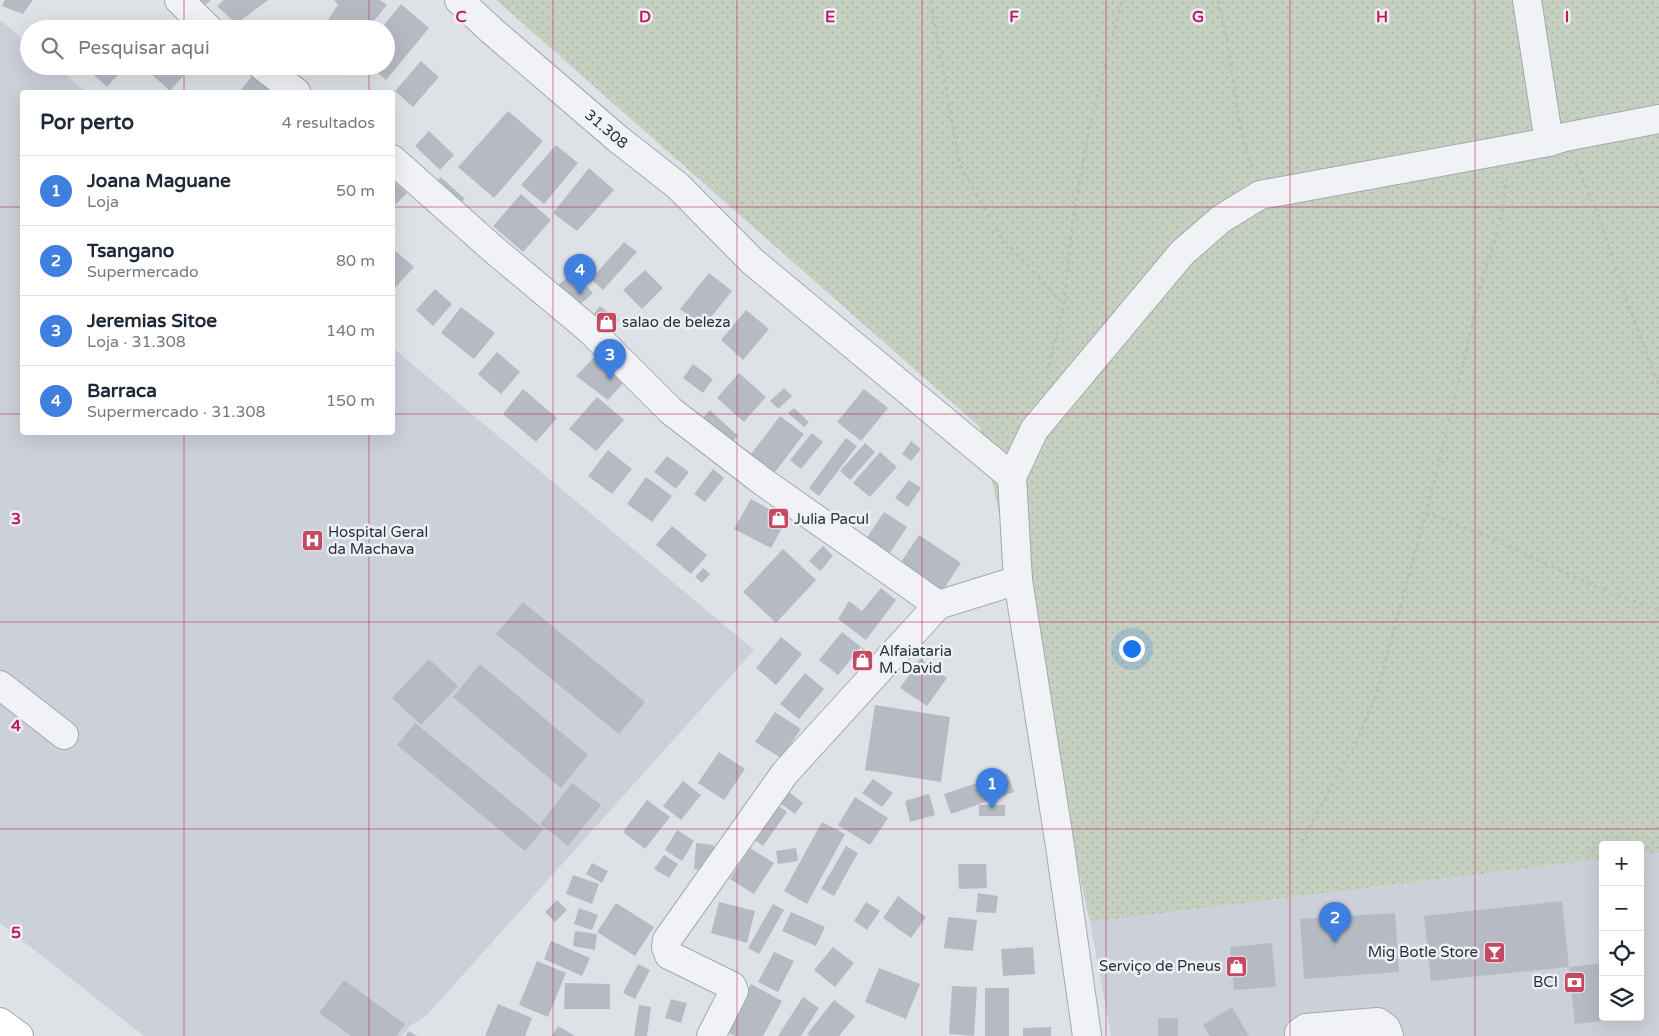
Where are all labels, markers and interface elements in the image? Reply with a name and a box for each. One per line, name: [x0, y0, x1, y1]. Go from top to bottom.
text: C: [455, 7, 467, 27]
text: D: [639, 7, 651, 27]
text: E: [825, 7, 835, 27]
text: F: [1009, 7, 1019, 27]
text: G: [1192, 7, 1204, 27]
text: H: [1376, 7, 1388, 27]
text: I: [1565, 7, 1569, 27]
search box: [20, 20, 395, 75]
icon: search: [38, 34, 66, 62]
text: Pesquisar aqui: [78, 37, 210, 59]
street label: 31.308: [581, 106, 632, 152]
text: Por perto: [40, 110, 134, 135]
text: 4 resultados: [282, 113, 375, 133]
text: Joana Maguane: [87, 170, 231, 192]
text: 1: [51, 181, 61, 201]
text: 50 m: [336, 181, 375, 201]
text: Loja: [87, 192, 119, 212]
text: Tsangano: [87, 240, 174, 262]
text: 2: [51, 251, 61, 271]
text: 80 m: [336, 251, 375, 271]
pin: 4: [564, 254, 596, 295]
text: Supermercado: [87, 262, 199, 282]
text: Jeremias Sitoe: [87, 310, 217, 332]
shop icon: salao de beleza: [594, 310, 618, 334]
place label: salao de beleza: [622, 313, 731, 331]
text: 3: [51, 321, 61, 341]
text: 140 m: [326, 321, 375, 341]
text: Loja · 31.308: [87, 332, 186, 352]
pin: 3: [594, 339, 626, 380]
text: Barraca: [87, 380, 157, 402]
text: 4: [51, 391, 61, 411]
text: 150 m: [326, 391, 375, 411]
text: Supermercado · 31.308: [87, 402, 266, 422]
shop icon: Julia Pacul: [766, 507, 790, 531]
text: 3: [11, 509, 21, 529]
place label: Julia Pacul: [794, 510, 869, 528]
place label: Hospital Geral da Machava: [328, 523, 428, 558]
hospital icon: Hospital Geral da Machava: [300, 529, 324, 553]
your location: [1119, 636, 1145, 662]
place label: Alfaiataria M. David: [879, 642, 952, 677]
shop icon: Alfaiataria M. David: [851, 648, 875, 672]
text: 4: [11, 716, 21, 736]
pin: 1: [976, 768, 1008, 809]
map controls: [1599, 841, 1644, 1021]
button: +: [1599, 841, 1644, 886]
button: −: [1599, 886, 1644, 931]
pin: 2: [1319, 902, 1351, 943]
text: 5: [11, 923, 21, 943]
button: locate: [1599, 931, 1644, 976]
bar icon: Mig Botle Store: [1482, 940, 1506, 964]
place label: Mig Botle Store: [1368, 943, 1478, 961]
shop icon: Serviço de Pneus: [1225, 954, 1249, 978]
place label: Serviço de Pneus: [1099, 957, 1221, 975]
bank icon: BCI: [1562, 970, 1586, 994]
place label: BCI: [1533, 973, 1558, 991]
button: layers: [1599, 976, 1644, 1021]

